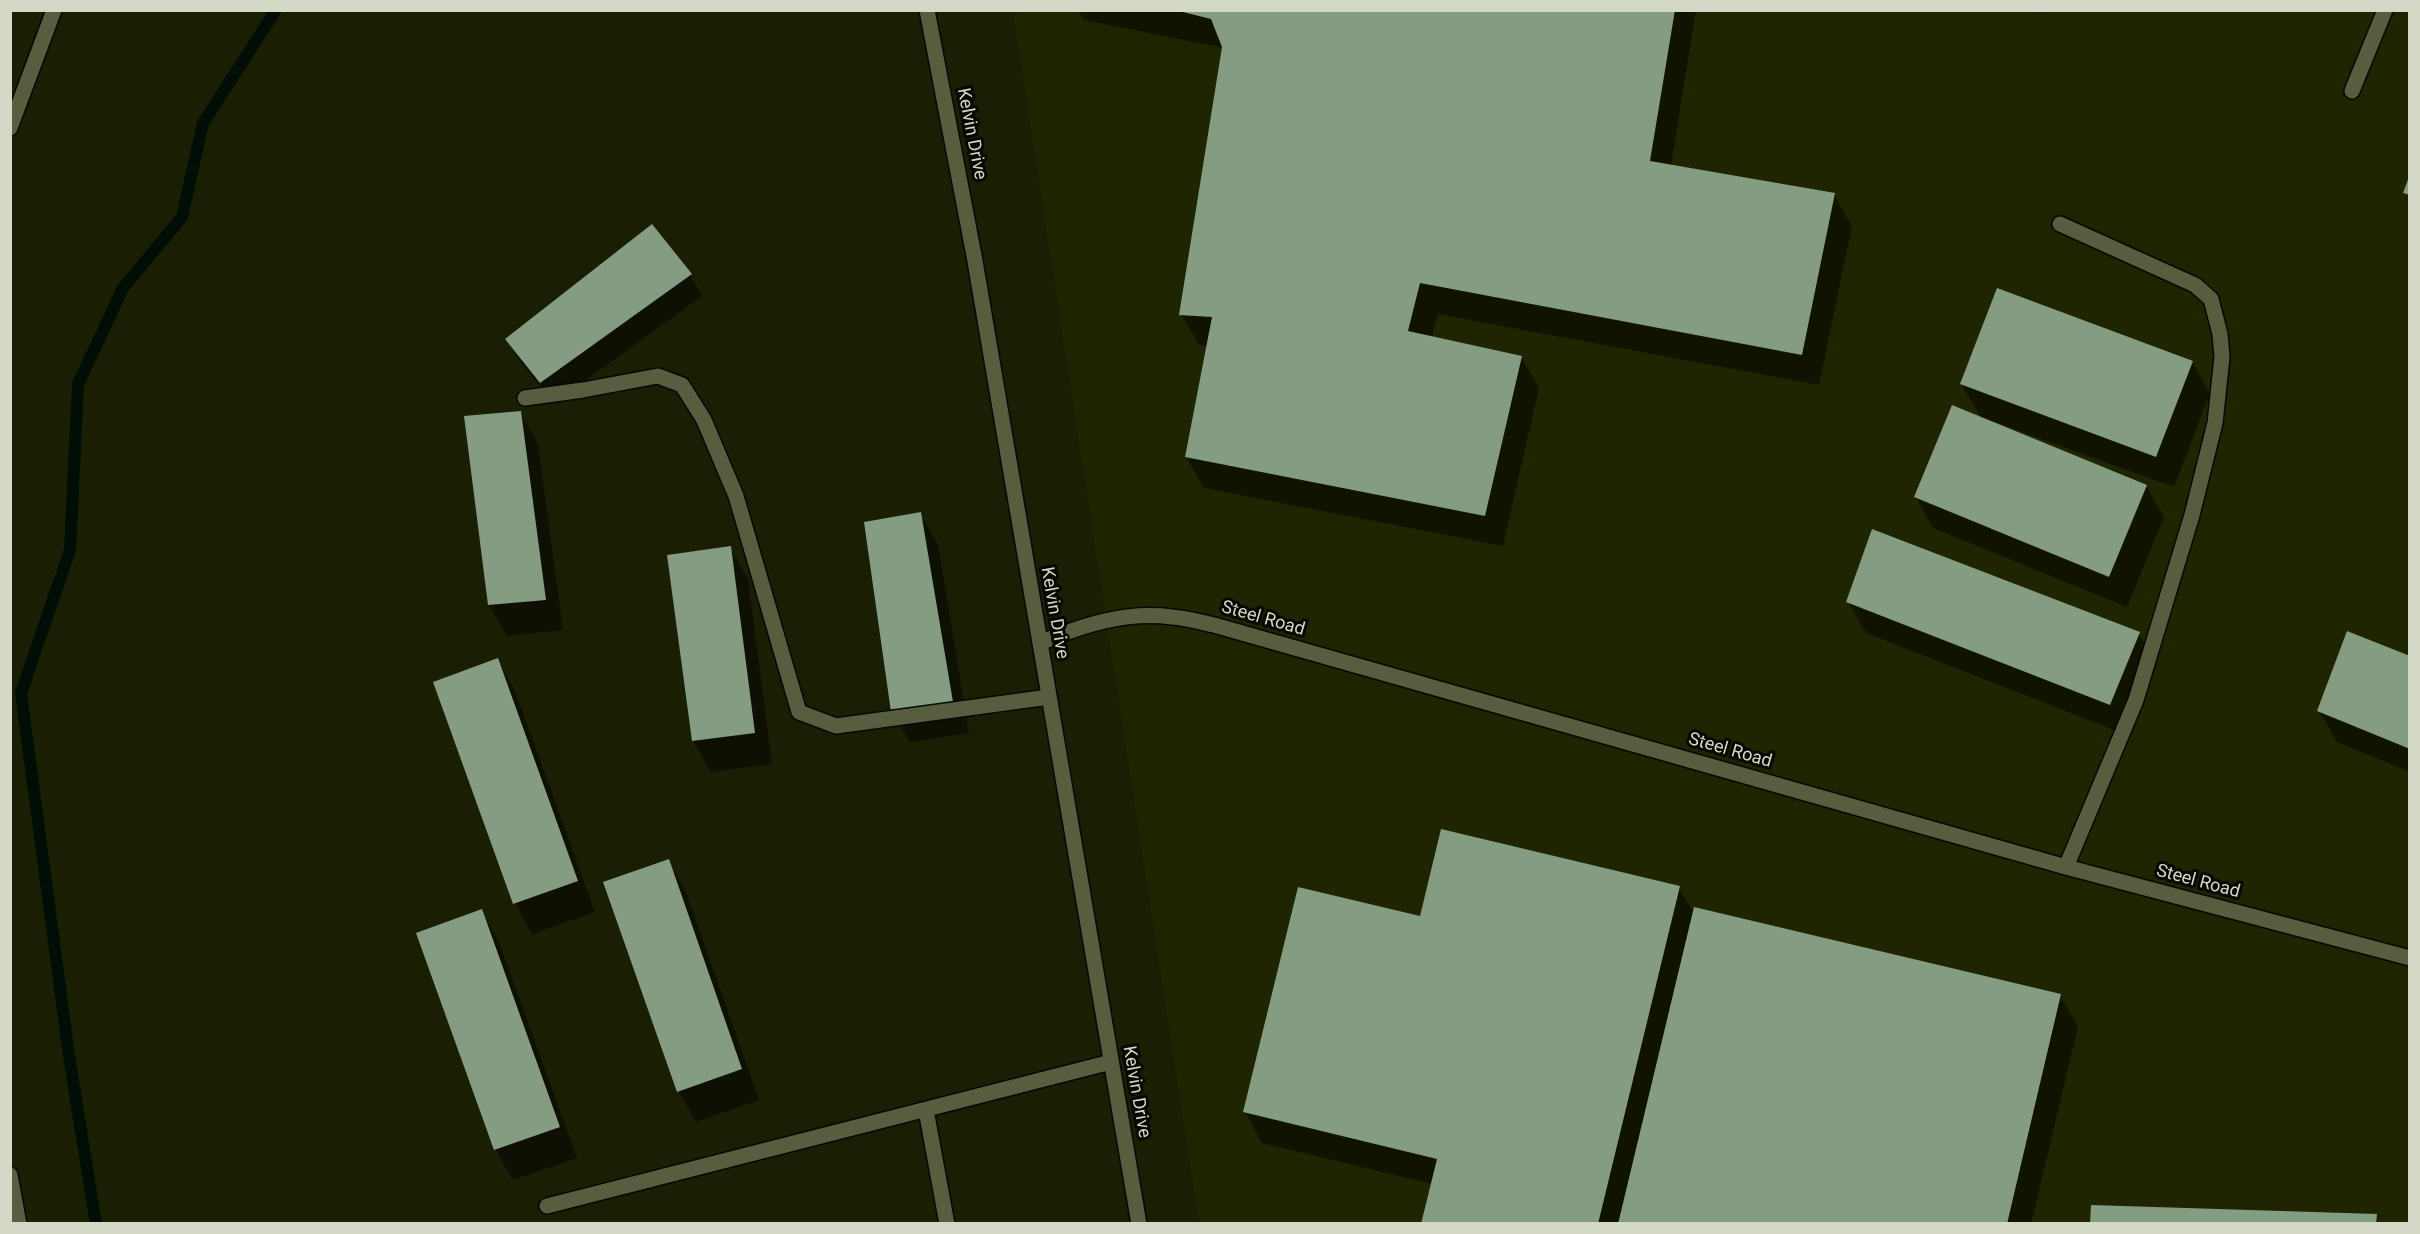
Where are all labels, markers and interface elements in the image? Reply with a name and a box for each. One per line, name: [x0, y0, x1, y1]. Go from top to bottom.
street label: Kelvin Drive: [952, 86, 990, 182]
street label: Kelvin Drive: [1035, 565, 1073, 661]
street label: Steel Road: [1219, 597, 1307, 641]
street label: Steel Road: [1686, 729, 1774, 773]
street label: Steel Road: [2154, 860, 2242, 904]
street label: Kelvin Drive: [1117, 1044, 1155, 1140]

